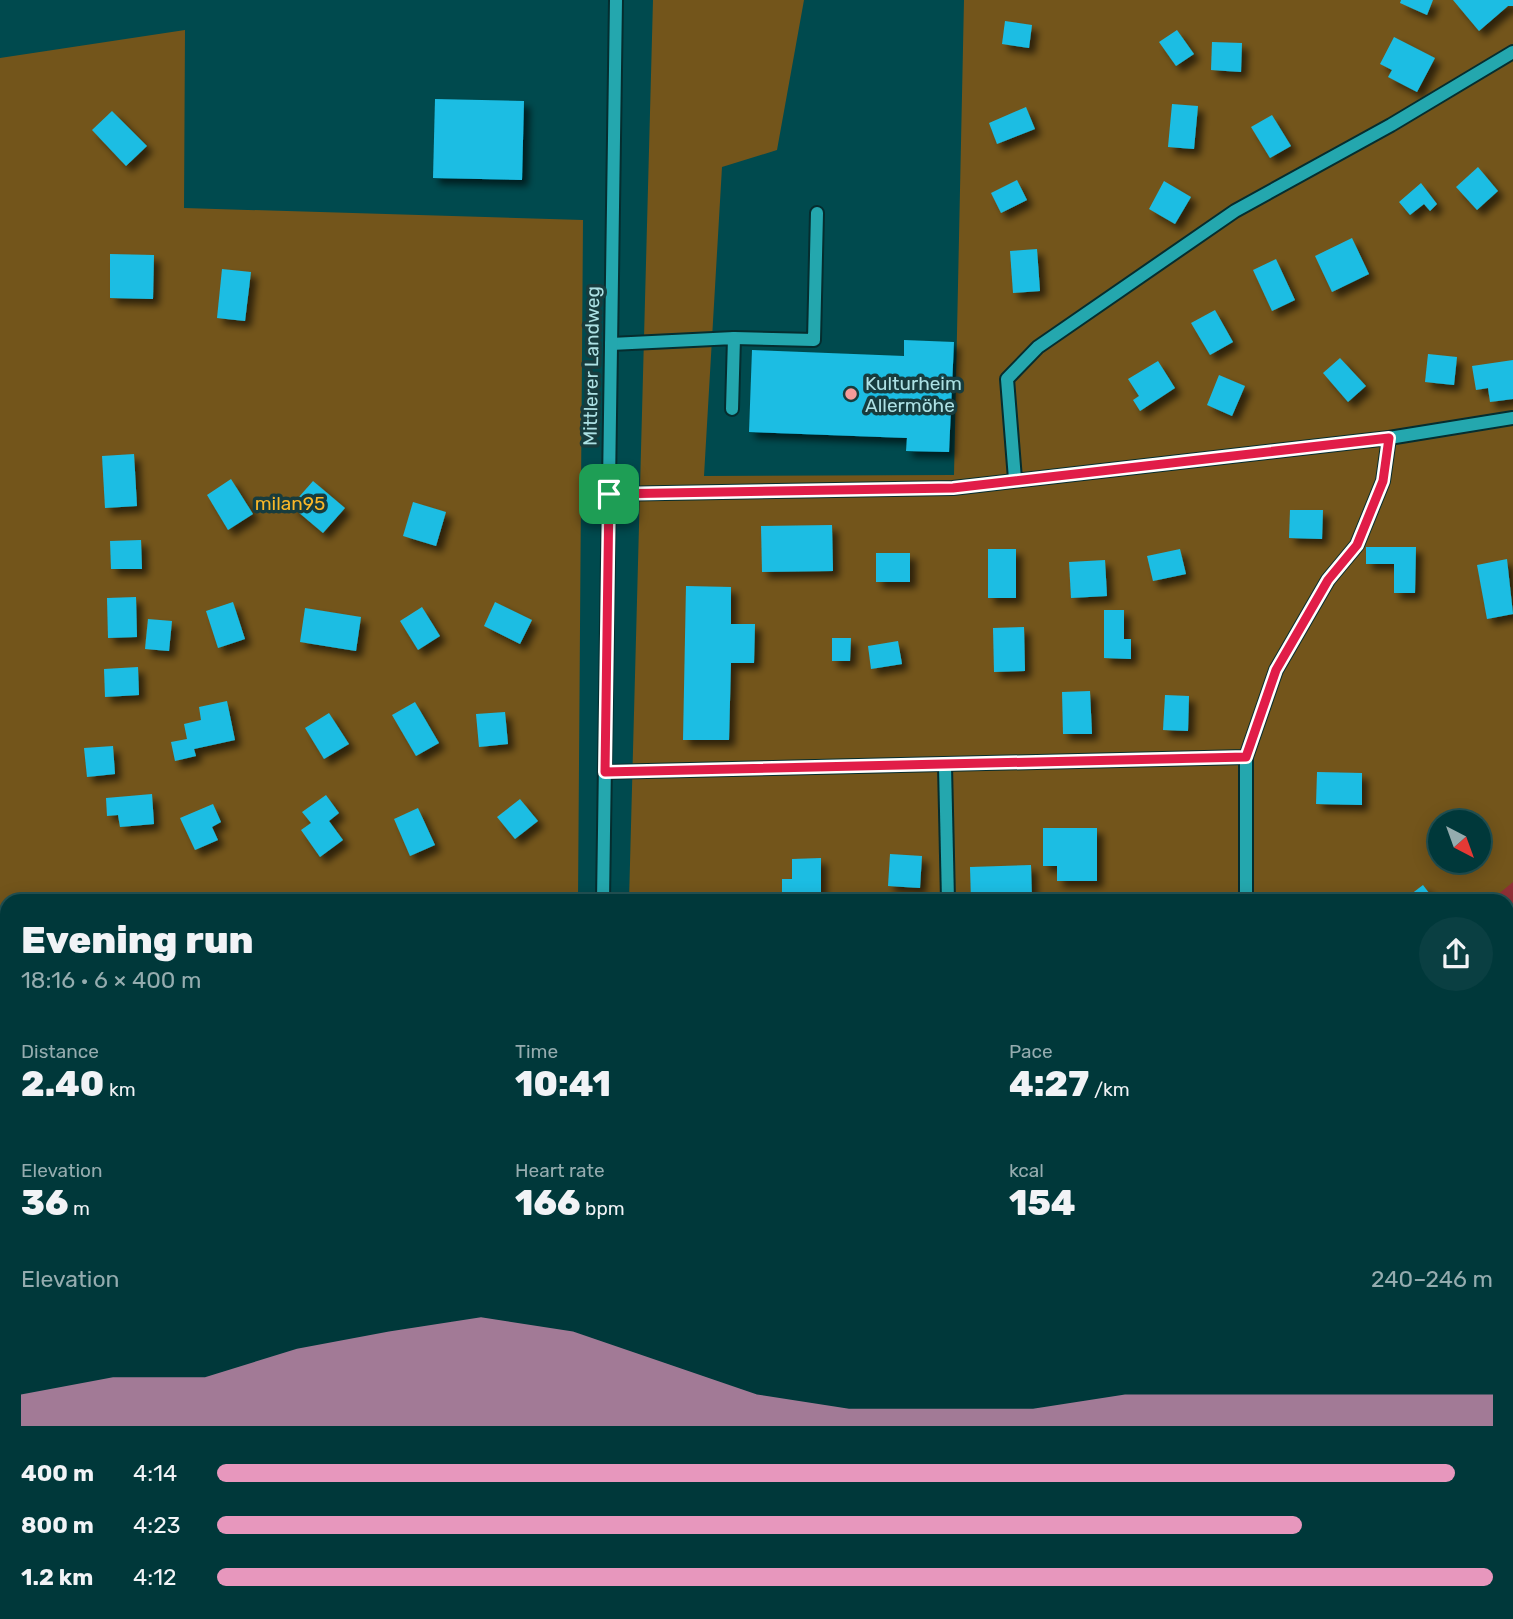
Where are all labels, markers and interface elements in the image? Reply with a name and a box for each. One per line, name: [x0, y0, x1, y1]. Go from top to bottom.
street label: Mittlerer Landweg: [579, 286, 604, 446]
place label: Kulturheim Allermöhe: [865, 372, 962, 417]
marker: Kulturheim Allermöhe: [843, 386, 859, 402]
pin: [579, 464, 639, 524]
icon: arrive: [590, 475, 628, 513]
park label: milan95: [255, 492, 325, 515]
north arrow: [1428, 810, 1491, 873]
map controls: [1428, 810, 1491, 873]
text: Evening run: [21, 917, 254, 963]
button: share: [1419, 917, 1493, 991]
text: 18:16 · 6 × 400 m: [21, 966, 202, 994]
text: Distance: [21, 1040, 99, 1063]
text: Time: [515, 1040, 558, 1063]
text: Pace: [1009, 1040, 1053, 1063]
text: 2.40: [21, 1063, 104, 1105]
text: 10:41: [515, 1063, 611, 1105]
text: 4:27: [1009, 1063, 1089, 1105]
text: km: [104, 1078, 136, 1101]
text: /km: [1089, 1078, 1130, 1101]
text: Elevation: [21, 1159, 102, 1182]
text: Heart rate: [515, 1159, 605, 1182]
text: kcal: [1009, 1159, 1044, 1182]
text: 36: [21, 1182, 68, 1224]
text: 166: [515, 1182, 580, 1224]
text: 154: [1009, 1182, 1076, 1224]
text: m: [68, 1197, 90, 1220]
text: bpm: [580, 1197, 625, 1220]
text: Elevation: [21, 1265, 120, 1293]
text: 240–246 m: [1371, 1265, 1493, 1293]
text: 400 m: [21, 1459, 94, 1487]
text: 4:14: [133, 1459, 177, 1487]
text: 800 m: [21, 1511, 94, 1539]
text: 4:23: [133, 1511, 181, 1539]
text: 1.2 km: [21, 1563, 93, 1591]
text: 4:12: [133, 1563, 177, 1591]

